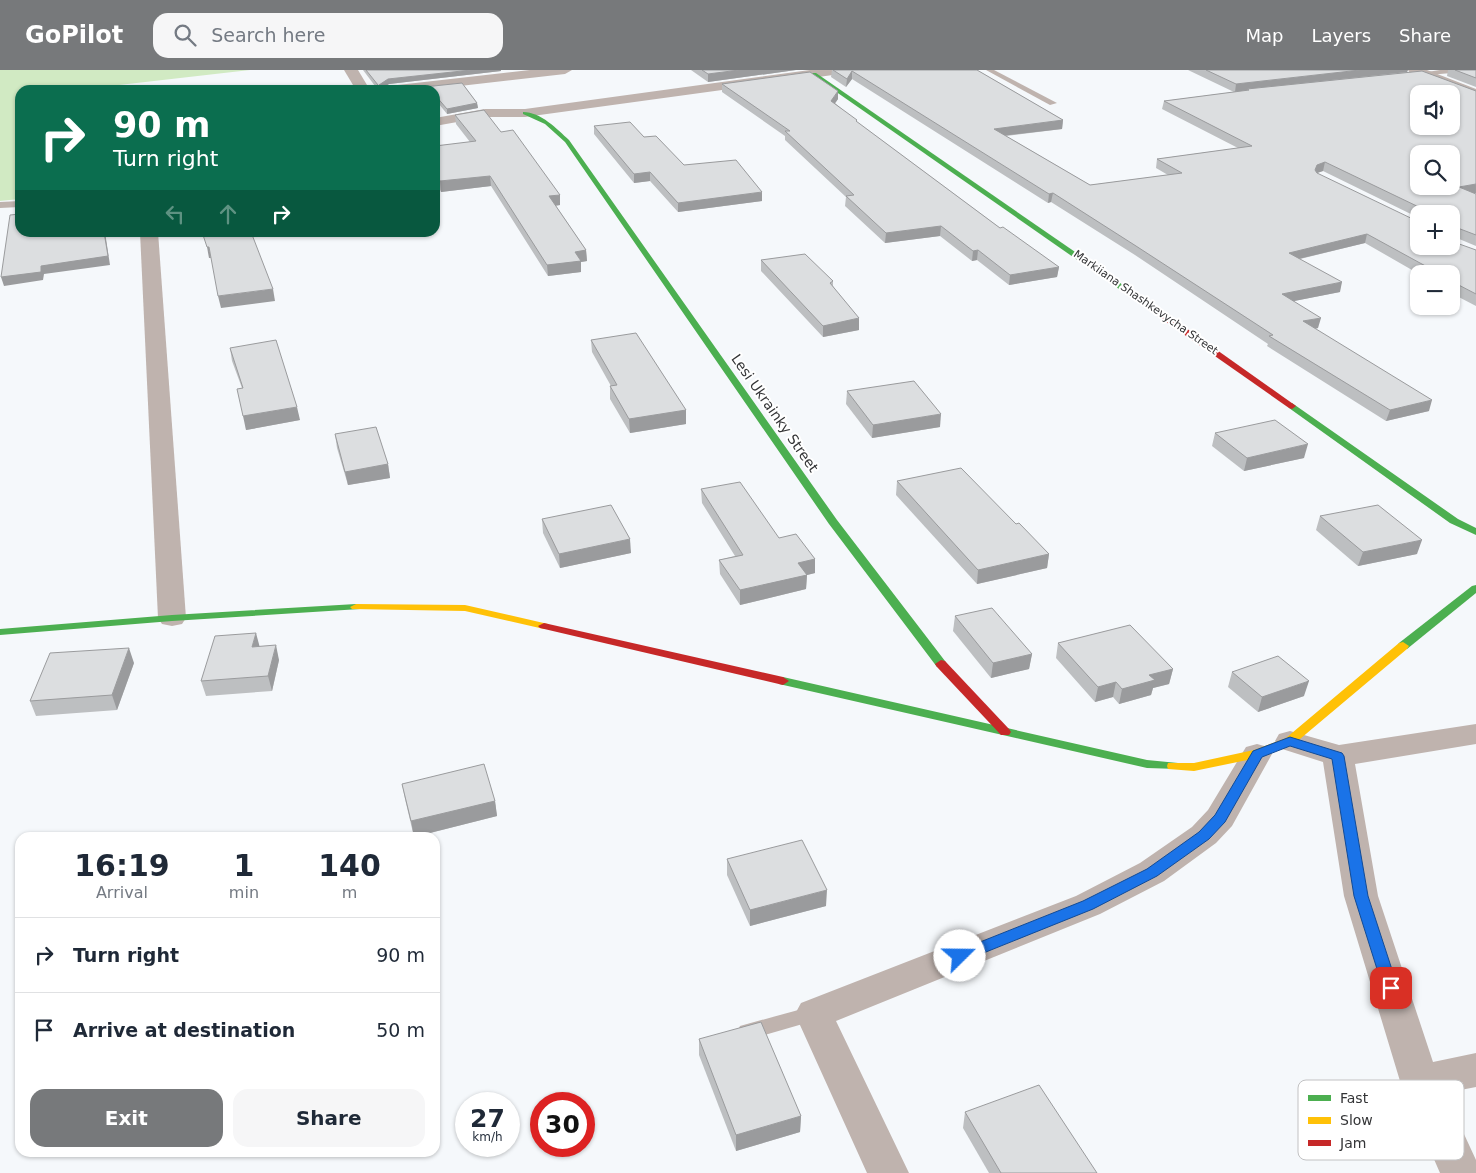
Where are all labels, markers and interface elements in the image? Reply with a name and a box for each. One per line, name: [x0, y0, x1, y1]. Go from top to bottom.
search box: [153, 13, 503, 58]
text: GoPilot: [25, 21, 123, 49]
icon: search: [171, 21, 199, 49]
text: Search here: [211, 24, 325, 46]
text: Map: [1245, 25, 1283, 46]
text: Layers: [1311, 25, 1371, 46]
text: Share: [1399, 25, 1451, 46]
map controls: [1410, 85, 1460, 315]
button: sound: [1410, 85, 1460, 135]
icon: right: [30, 105, 95, 170]
text: 90 m: [113, 105, 210, 145]
button: search: [1410, 145, 1460, 195]
text: Turn right: [113, 146, 218, 171]
icon: left: [161, 200, 189, 228]
icon: ahead: [214, 200, 242, 228]
icon: right: [267, 200, 295, 228]
button: +: [1410, 205, 1460, 255]
street label: Markiiana Shashkevycha Street: [1071, 247, 1221, 358]
button: −: [1410, 265, 1460, 315]
street label: Lesi Ukrainky Street: [728, 351, 822, 475]
text: 16:19: [74, 848, 170, 883]
text: 1: [233, 848, 254, 883]
text: 140: [318, 848, 381, 883]
text: Arrival: [96, 883, 148, 902]
text: min: [229, 883, 259, 902]
text: m: [342, 883, 357, 902]
position arrow: [933, 929, 985, 981]
icon: right: [30, 941, 58, 969]
text: Turn right: [73, 944, 179, 966]
text: 90 m: [376, 944, 425, 966]
pin: [1370, 967, 1412, 1009]
icon: arrive: [1377, 974, 1405, 1002]
icon: arrive: [30, 1016, 58, 1044]
text: Arrive at destination: [73, 1019, 295, 1041]
text: 50 m: [376, 1019, 425, 1041]
legend: [1298, 1080, 1464, 1160]
button: Exit: [30, 1089, 223, 1147]
button: Share: [233, 1089, 425, 1147]
text: Fast: [1340, 1090, 1369, 1106]
speed limit sign: 30: [530, 1092, 595, 1157]
text: 27: [470, 1104, 505, 1133]
text: Slow: [1340, 1112, 1373, 1128]
text: km/h: [472, 1130, 503, 1144]
text: Jam: [1339, 1135, 1366, 1151]

